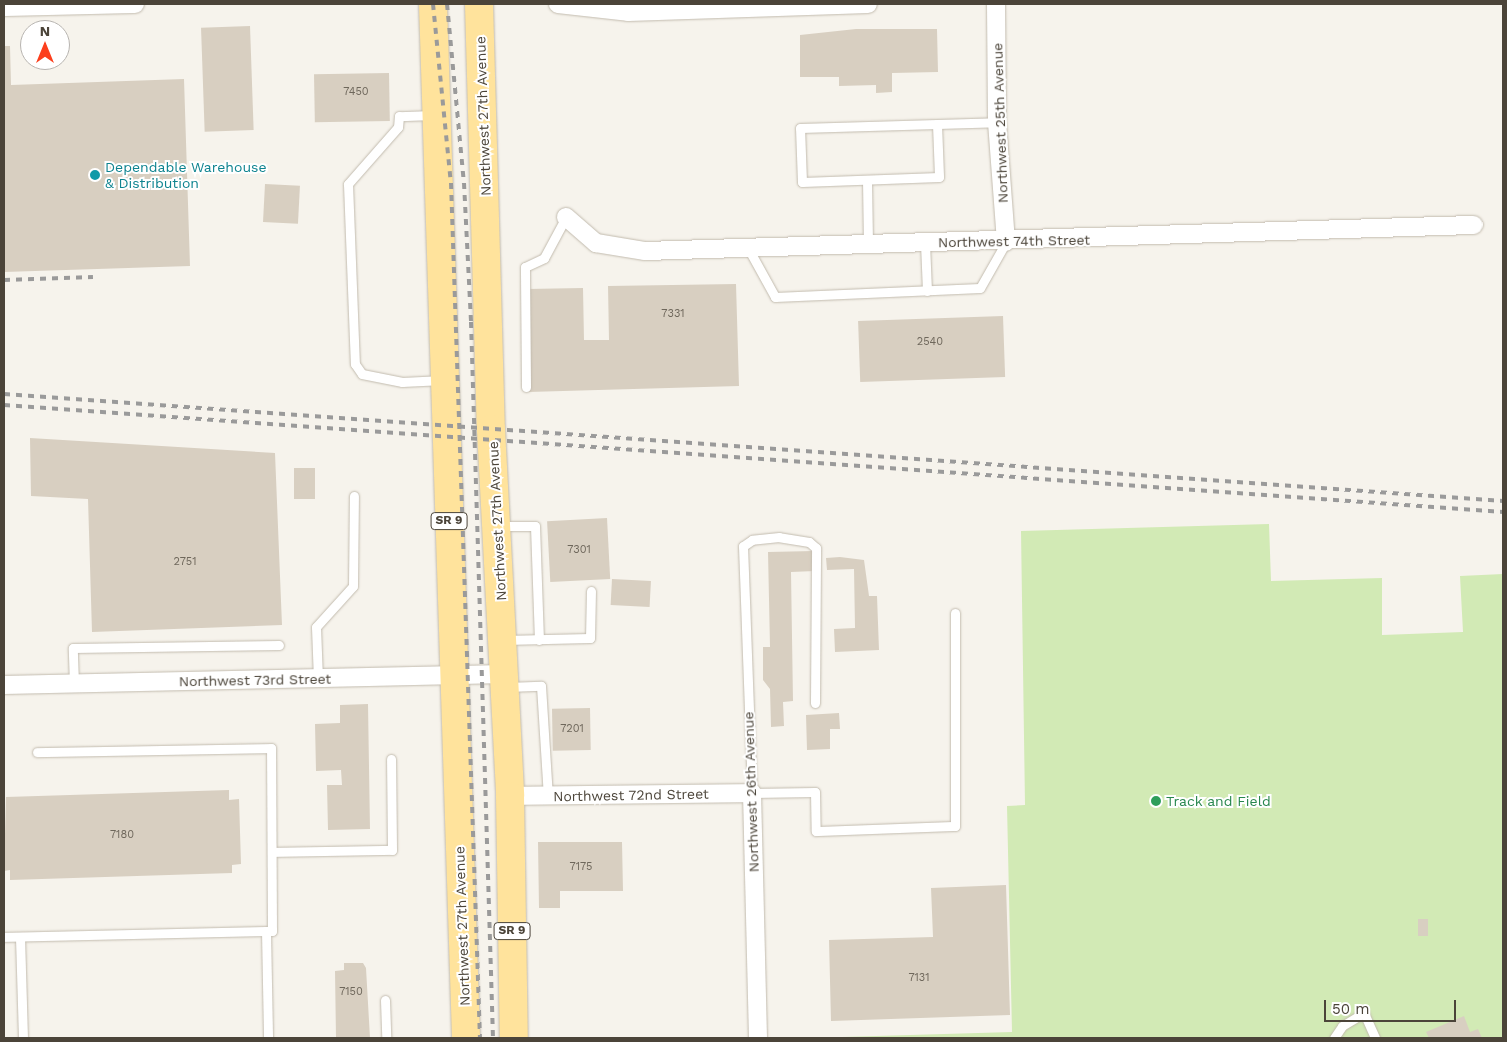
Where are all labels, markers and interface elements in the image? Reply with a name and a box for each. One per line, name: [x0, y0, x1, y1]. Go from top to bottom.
north arrow: [20, 20, 70, 70]
text: N: [40, 23, 50, 39]
street label: Northwest 27th Avenue: [472, 36, 494, 196]
street label: Northwest 25th Avenue: [989, 42, 1011, 204]
house number: 7450: [343, 85, 369, 99]
place label: Dependable Warehouse & Distribution: [105, 159, 267, 192]
marker: Dependable Warehouse & Distribution: [89, 169, 101, 181]
street label: Northwest 74th Street: [937, 231, 1091, 251]
house number: 7331: [661, 307, 685, 321]
house number: 2540: [917, 335, 943, 349]
street label: Northwest 27th Avenue: [484, 440, 510, 602]
road number: SR 9: [430, 512, 468, 530]
house number: 7301: [567, 543, 591, 557]
house number: 2751: [173, 555, 197, 569]
street label: Northwest 73rd Street: [178, 670, 332, 690]
street label: Northwest 26th Avenue: [740, 711, 762, 873]
house number: 7201: [560, 722, 584, 736]
street label: Northwest 72nd Street: [553, 785, 709, 805]
place label: Track and Field: [1166, 793, 1271, 809]
marker: Track and Field: [1150, 795, 1162, 807]
house number: 7180: [110, 828, 134, 842]
street label: Northwest 27th Avenue: [451, 846, 473, 1006]
house number: 7175: [569, 860, 593, 874]
road number: SR 9: [493, 921, 531, 940]
house number: 7131: [908, 971, 930, 985]
house number: 7150: [339, 985, 363, 999]
scale bar: [1327, 990, 1460, 1022]
text: 50 m: [1332, 1000, 1369, 1018]

